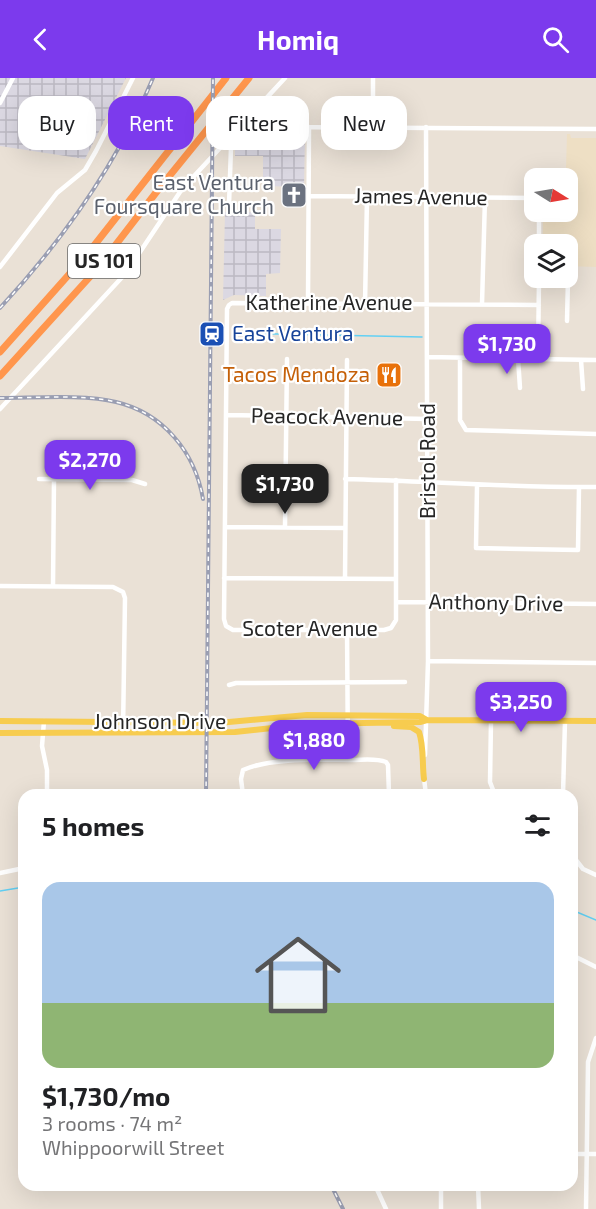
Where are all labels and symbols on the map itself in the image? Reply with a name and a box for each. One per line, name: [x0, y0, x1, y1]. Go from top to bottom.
north arrow: [524, 168, 578, 222]
place label: East Ventura Foursquare Church: [94, 169, 274, 218]
church icon: East Ventura Foursquare Church: [279, 180, 309, 210]
street label: James Avenue: [354, 182, 488, 209]
road number: US 101: [68, 244, 140, 278]
street label: Katherine Avenue: [245, 289, 413, 314]
station icon: East Ventura: [197, 319, 227, 349]
place label: East Ventura: [232, 320, 354, 345]
pin: $1,730: [458, 324, 556, 375]
restaurant icon: Tacos Mendoza: [374, 360, 404, 390]
place label: Tacos Mendoza: [223, 361, 370, 386]
street label: Peacock Avenue: [251, 402, 403, 429]
street label: Bristol Road: [414, 403, 439, 519]
pin: $2,270: [41, 440, 139, 491]
pin: $1,730: [236, 464, 334, 515]
street label: Anthony Drive: [428, 588, 564, 615]
street label: Scoter Avenue: [242, 615, 378, 640]
pin: $3,250: [472, 682, 570, 733]
street label: Johnson Drive: [94, 708, 226, 733]
pin: $1,880: [265, 720, 363, 771]

